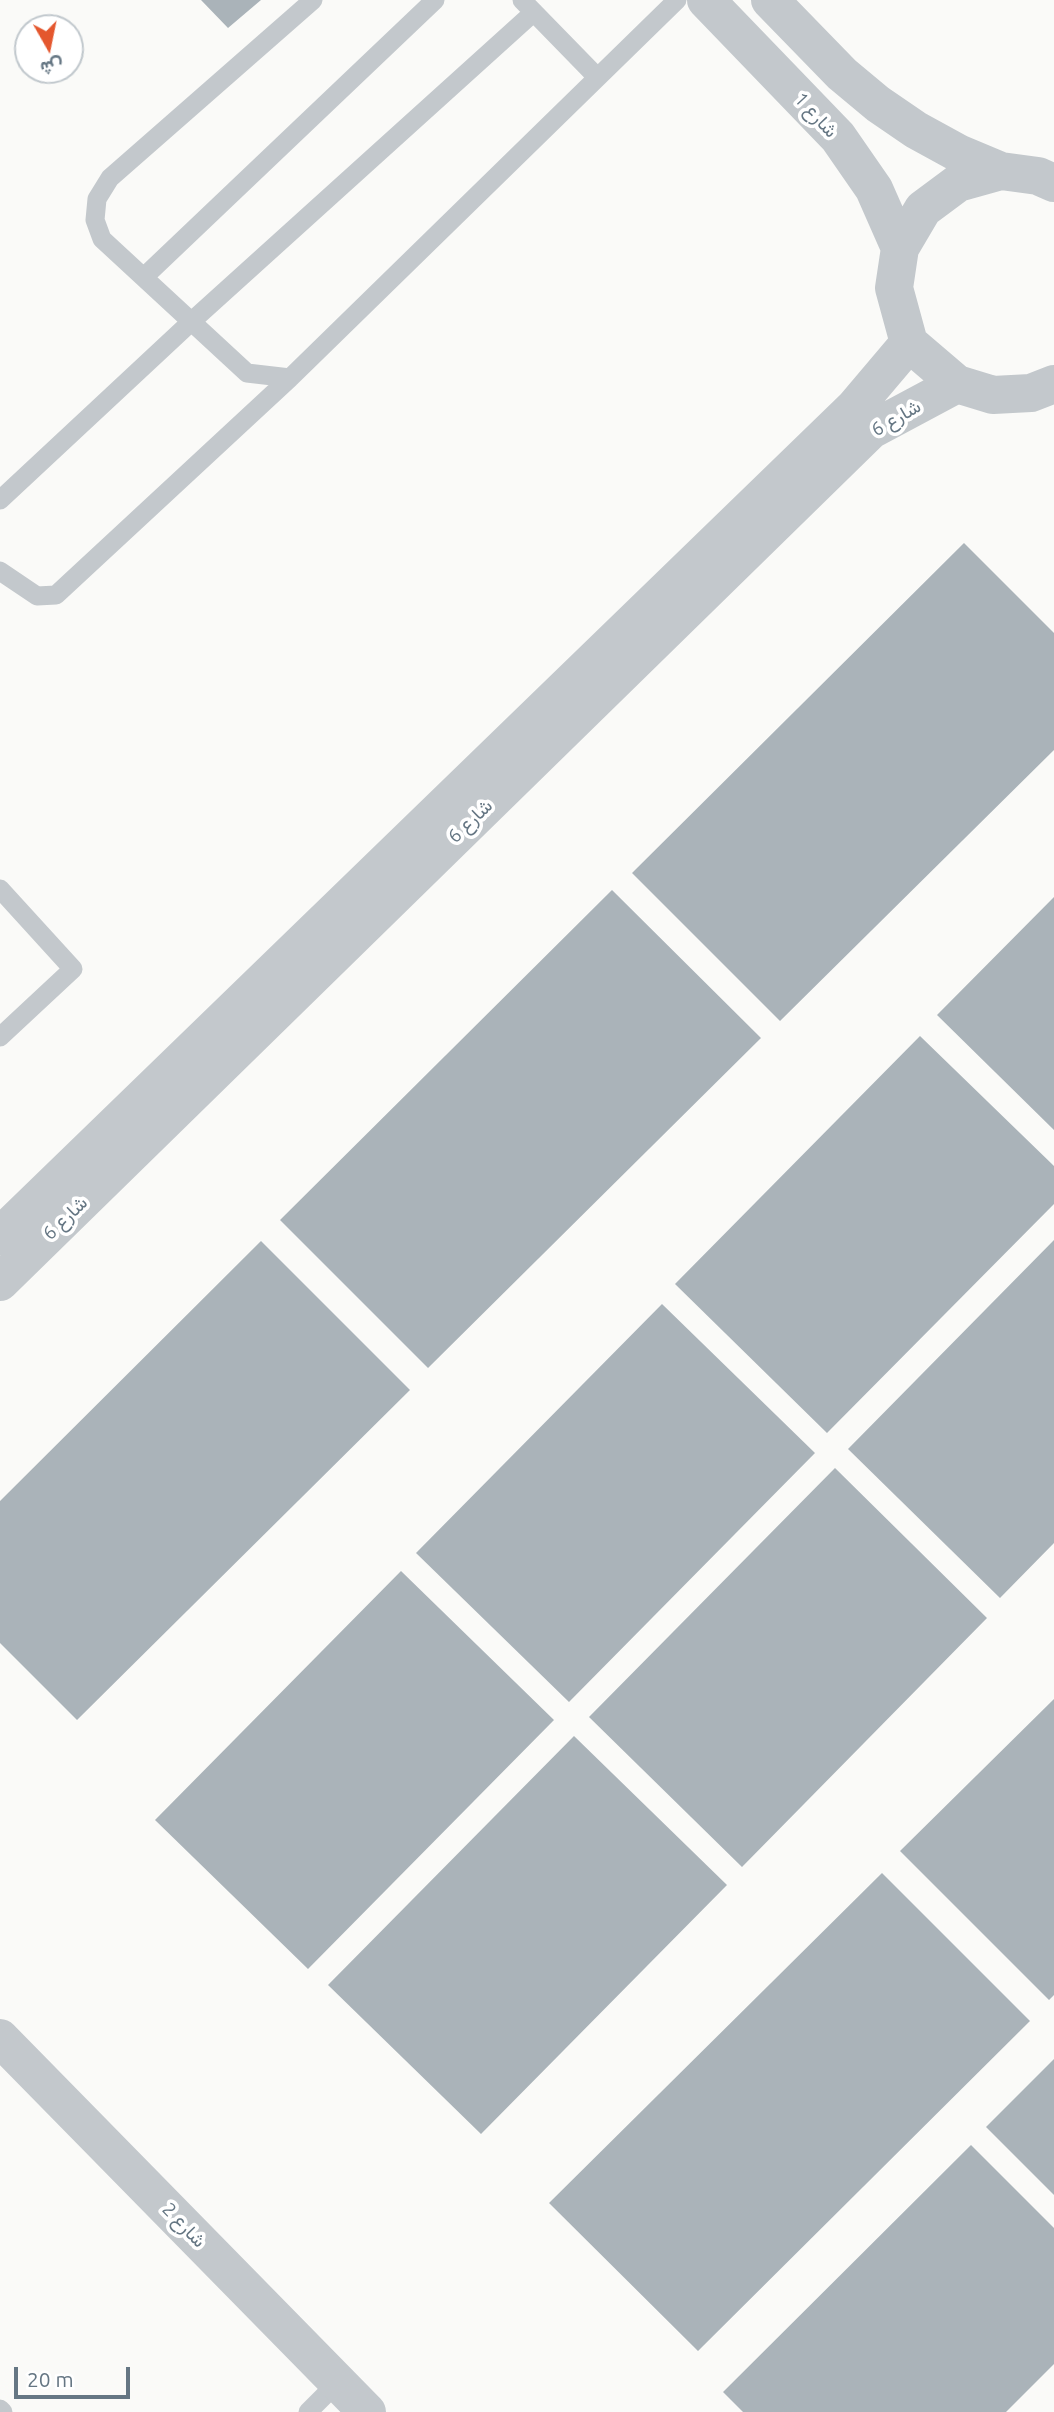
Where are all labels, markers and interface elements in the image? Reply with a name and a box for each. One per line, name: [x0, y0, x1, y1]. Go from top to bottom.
north arrow: [14, 14, 84, 84]
text: ش: [39, 55, 65, 80]
street label: شارع 1: [789, 88, 843, 142]
street label: شارع 6: [867, 395, 925, 441]
street label: شارع 6: [443, 794, 497, 848]
street label: شارع 6: [38, 1191, 92, 1245]
street label: شارع 2: [157, 2198, 211, 2252]
scale bar: [18, 2352, 133, 2396]
text: 20 m: [27, 2367, 74, 2391]

